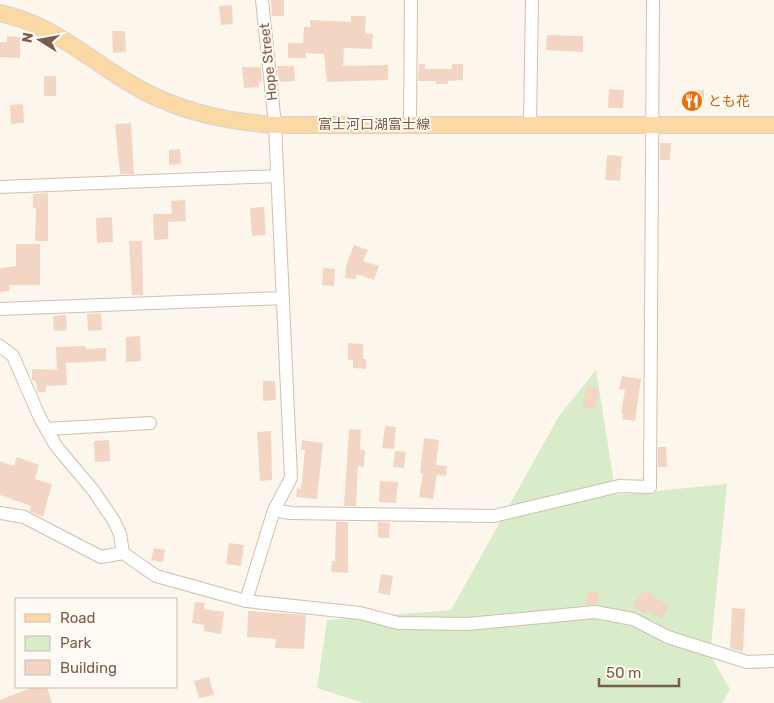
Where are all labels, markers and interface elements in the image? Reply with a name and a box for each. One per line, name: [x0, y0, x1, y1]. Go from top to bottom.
north arrow: [15, 15, 65, 65]
street label: Hope Street: [256, 22, 281, 102]
text: N: [18, 31, 37, 44]
restaurant icon: とも花: [680, 89, 704, 113]
place label: とも花: [708, 93, 750, 110]
street label: 富士河口湖富士線: [318, 116, 430, 133]
legend: [15, 598, 178, 688]
text: Road: [60, 609, 96, 627]
text: Park: [60, 634, 91, 652]
scale bar: [599, 656, 679, 688]
text: Building: [60, 659, 117, 677]
text: 50 m: [606, 664, 641, 682]

